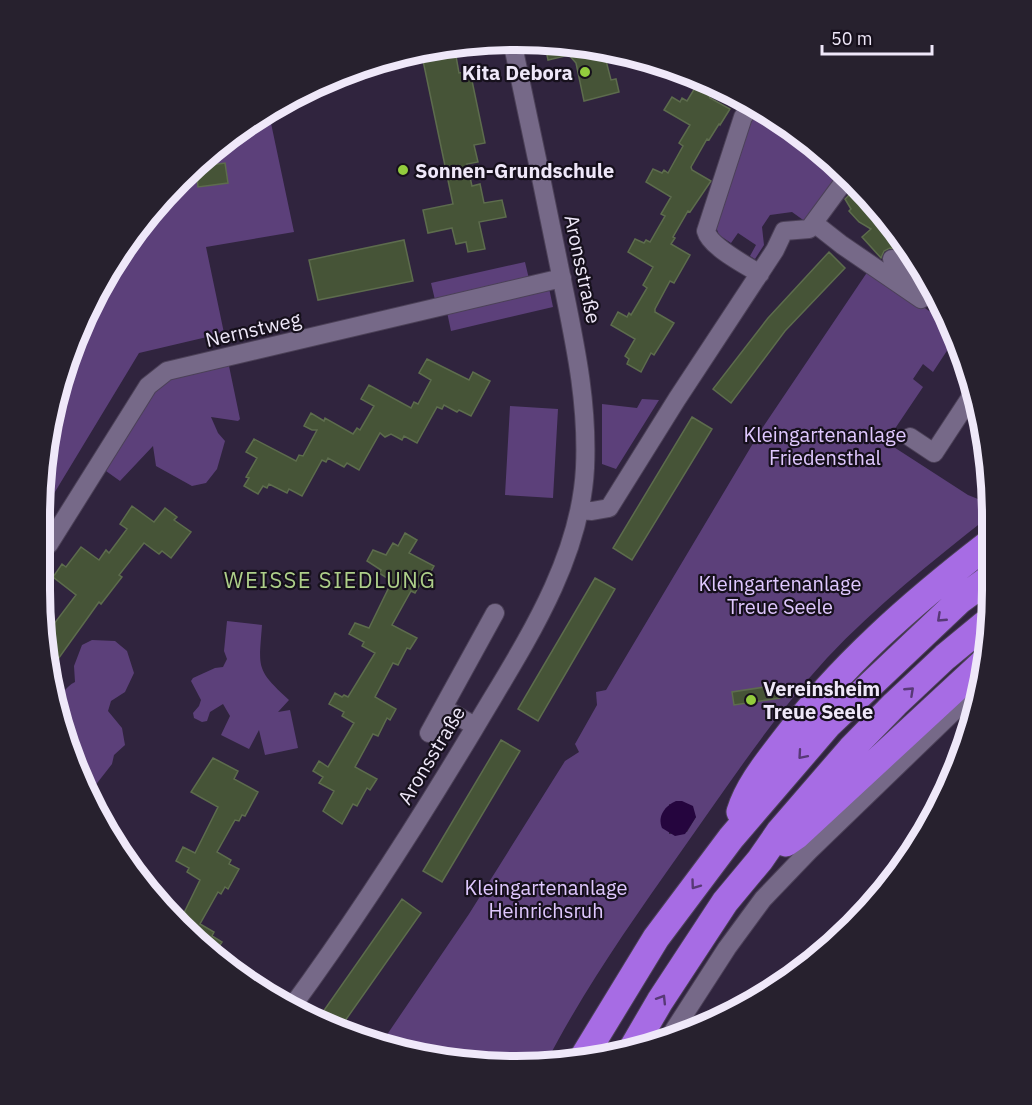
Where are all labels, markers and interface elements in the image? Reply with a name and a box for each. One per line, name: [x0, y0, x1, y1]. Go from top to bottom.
scale bar: [822, 18, 932, 56]
text: 50 m: [831, 27, 873, 50]
place label: Kita Debora: [462, 59, 573, 86]
marker: Kita Debora: [578, 65, 592, 79]
place label: Sonnen-Grundschule: [415, 157, 614, 184]
marker: Sonnen-Grundschule: [396, 163, 410, 177]
street label: Aronsstraße: [558, 212, 608, 326]
street label: Nernstweg: [203, 305, 304, 353]
park label: Kleingartenanlage Friedensthal: [744, 421, 906, 471]
district label: WEISSE SIEDLUNG: [224, 565, 436, 594]
park label: Kleingartenanlage Treue Seele: [699, 570, 861, 620]
one-way arrow: [937, 611, 948, 622]
place label: Vereinsheim Treue Seele: [763, 675, 880, 725]
one-way arrow: [903, 687, 913, 698]
marker: Vereinsheim Treue Seele: [744, 693, 758, 707]
street label: Aronsstraße: [391, 701, 471, 809]
one-way arrow: [799, 748, 810, 759]
park label: Kleingartenanlage Heinrichsruh: [465, 874, 627, 924]
one-way arrow: [691, 878, 702, 889]
one-way arrow: [654, 995, 666, 1005]

